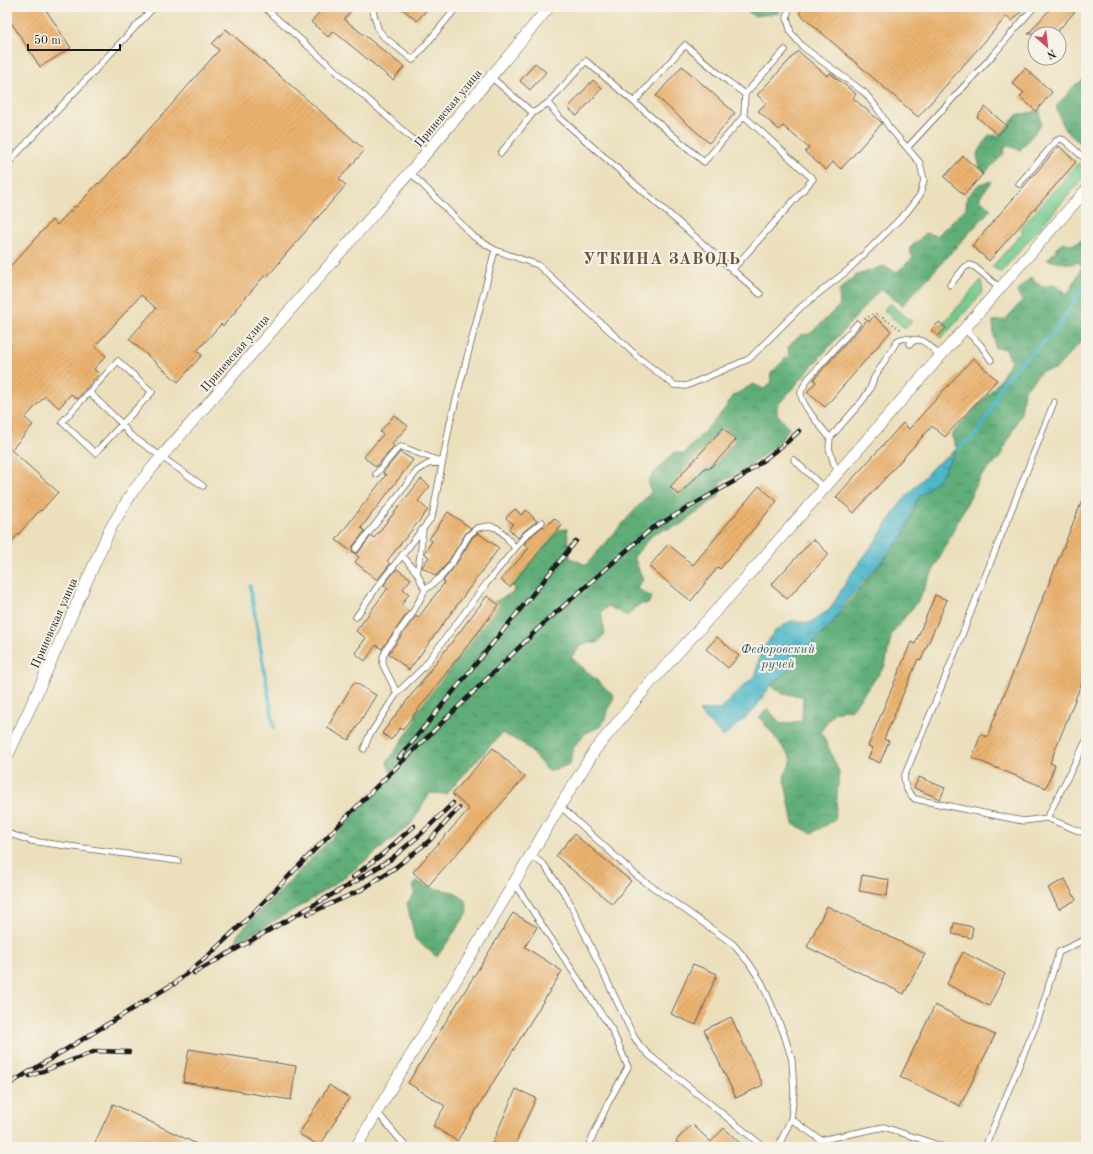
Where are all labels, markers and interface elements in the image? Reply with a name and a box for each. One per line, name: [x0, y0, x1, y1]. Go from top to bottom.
scale bar: [28, 26, 120, 52]
north arrow: [1027, 26, 1067, 66]
text: 50 m: [34, 34, 61, 47]
text: N: [1044, 47, 1057, 61]
street label: Приневская улица: [413, 67, 485, 150]
district label: УТКИНА ЗАВОДЬ: [583, 252, 741, 268]
street label: Приневская улица: [199, 313, 272, 394]
street label: Приневская улица: [30, 576, 80, 670]
water label: Федоровский ручей: [741, 643, 816, 671]

